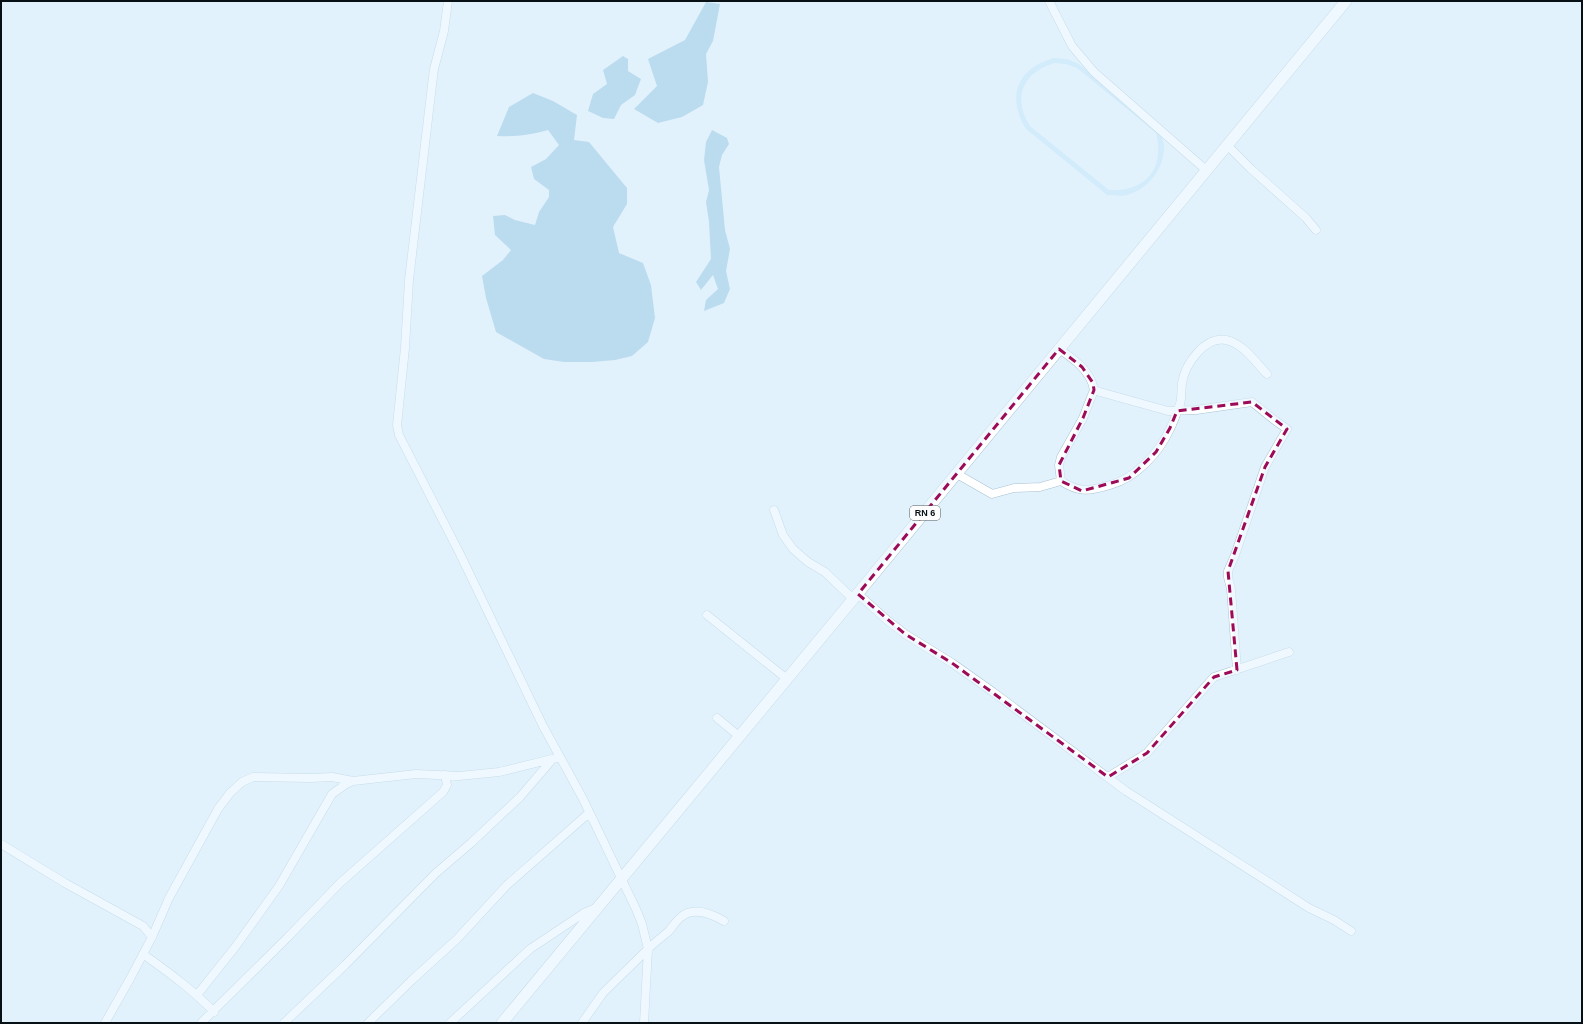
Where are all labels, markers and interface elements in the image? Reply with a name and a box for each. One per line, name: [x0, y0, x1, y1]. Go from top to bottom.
road number: RN 6: [910, 506, 940, 520]

